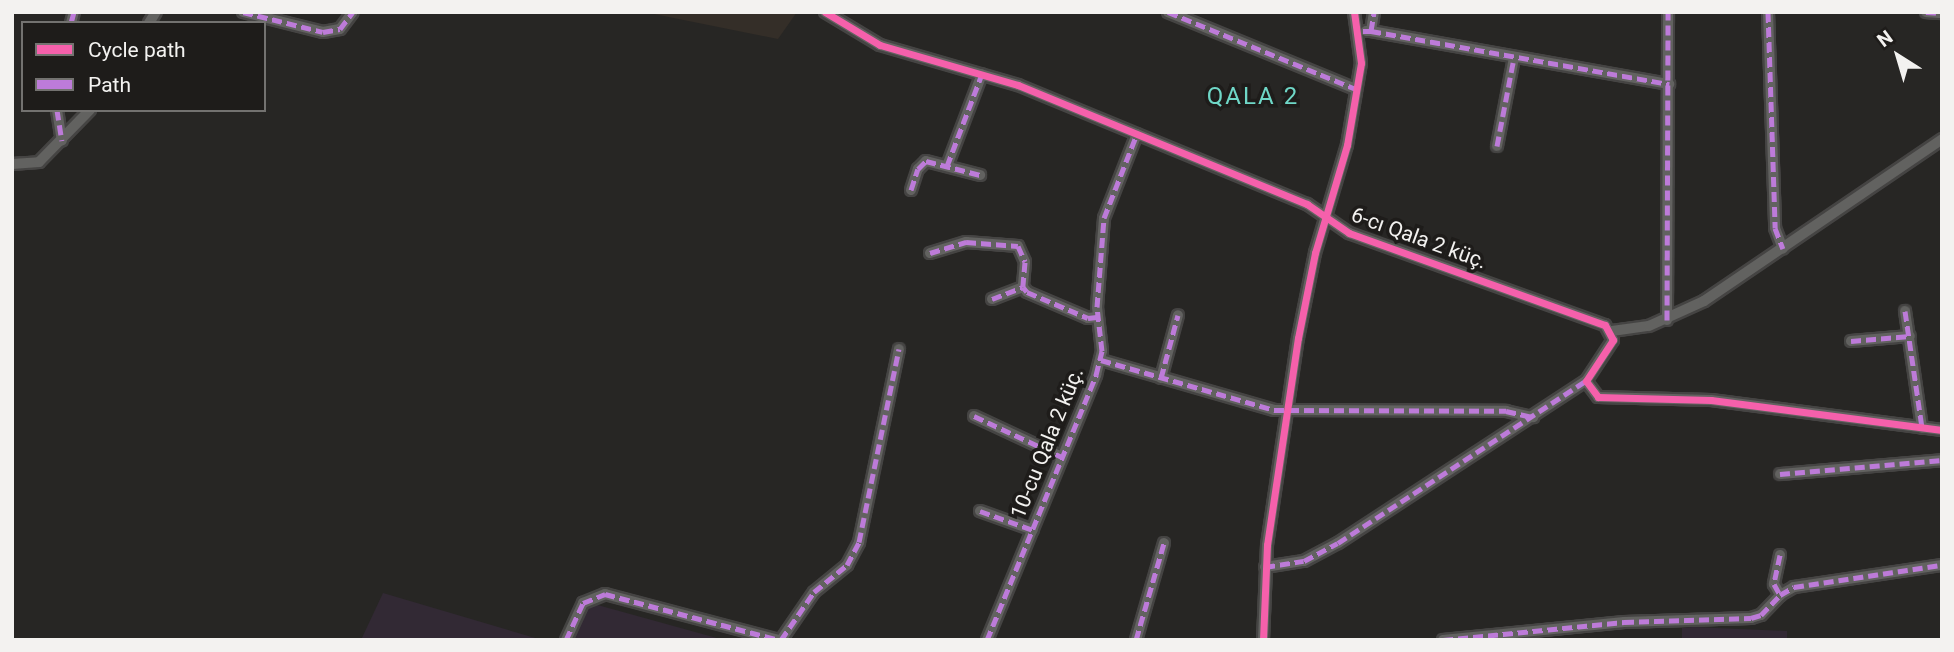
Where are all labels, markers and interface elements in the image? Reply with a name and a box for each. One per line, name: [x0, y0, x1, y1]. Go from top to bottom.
legend: [21, 21, 266, 112]
north arrow: [1863, 21, 1933, 91]
text: N: [1873, 26, 1897, 52]
text: Cycle path: [88, 38, 186, 62]
text: Path: [88, 73, 131, 97]
district label: QALA 2: [1208, 83, 1298, 111]
street label: 6-cı Qala 2 küç.: [1348, 202, 1490, 274]
street label: 10-cu Qala 2 küç.: [1005, 364, 1089, 522]

